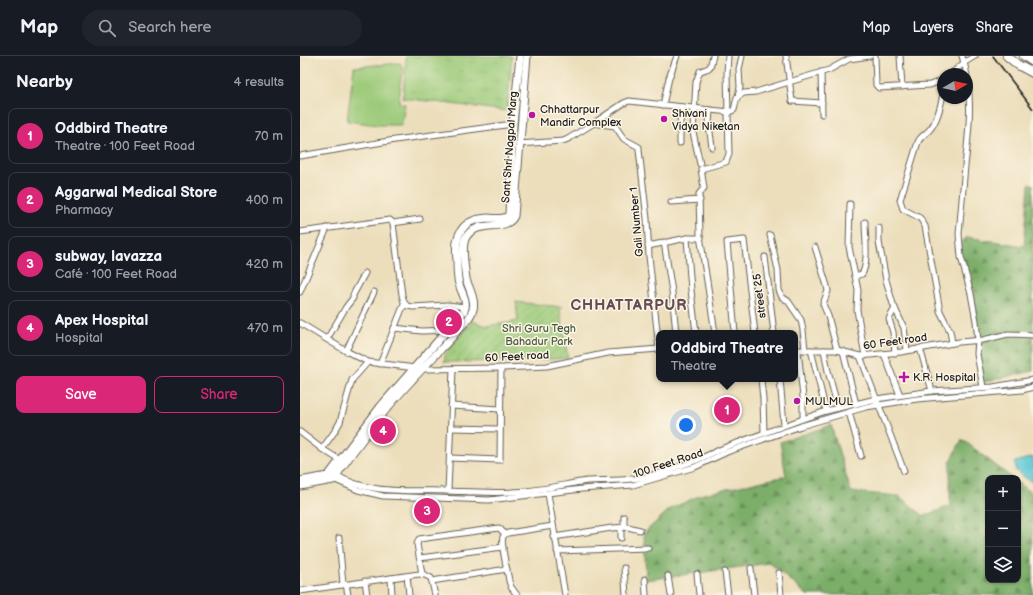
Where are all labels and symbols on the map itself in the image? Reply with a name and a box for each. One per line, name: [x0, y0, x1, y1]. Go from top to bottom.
north arrow: [937, 68, 973, 104]
street label: Sant Shri Nagpal Marg: [499, 91, 520, 203]
place label: Chhattarpur Mandir Complex: [540, 103, 621, 129]
place label: Shivani Vidya Niketan: [672, 107, 740, 133]
marker: Chhattarpur Mandir Complex: [527, 110, 537, 120]
marker: Shivani Vidya Niketan: [659, 114, 669, 124]
street label: Gali Number 1: [627, 187, 646, 257]
street label: street 25: [750, 273, 769, 319]
district label: CHHATTARPUR: [570, 296, 688, 315]
pin: 2: [436, 307, 462, 337]
park label: Shri Guru Tegh Bahadur Park: [502, 322, 576, 348]
street label: 60 Feet road: [862, 331, 928, 352]
street label: 60 Feet road: [485, 348, 549, 365]
marker: K.R. Hospital: [898, 371, 910, 383]
place label: K.R. Hospital: [913, 371, 976, 384]
pin: 1: [714, 395, 740, 425]
place label: MULMUL: [805, 395, 853, 408]
marker: MULMUL: [792, 396, 802, 406]
your location: [676, 415, 696, 435]
pin: 4: [370, 416, 396, 446]
street label: 100 Feet Road: [632, 446, 705, 481]
pin: 3: [414, 496, 440, 526]

